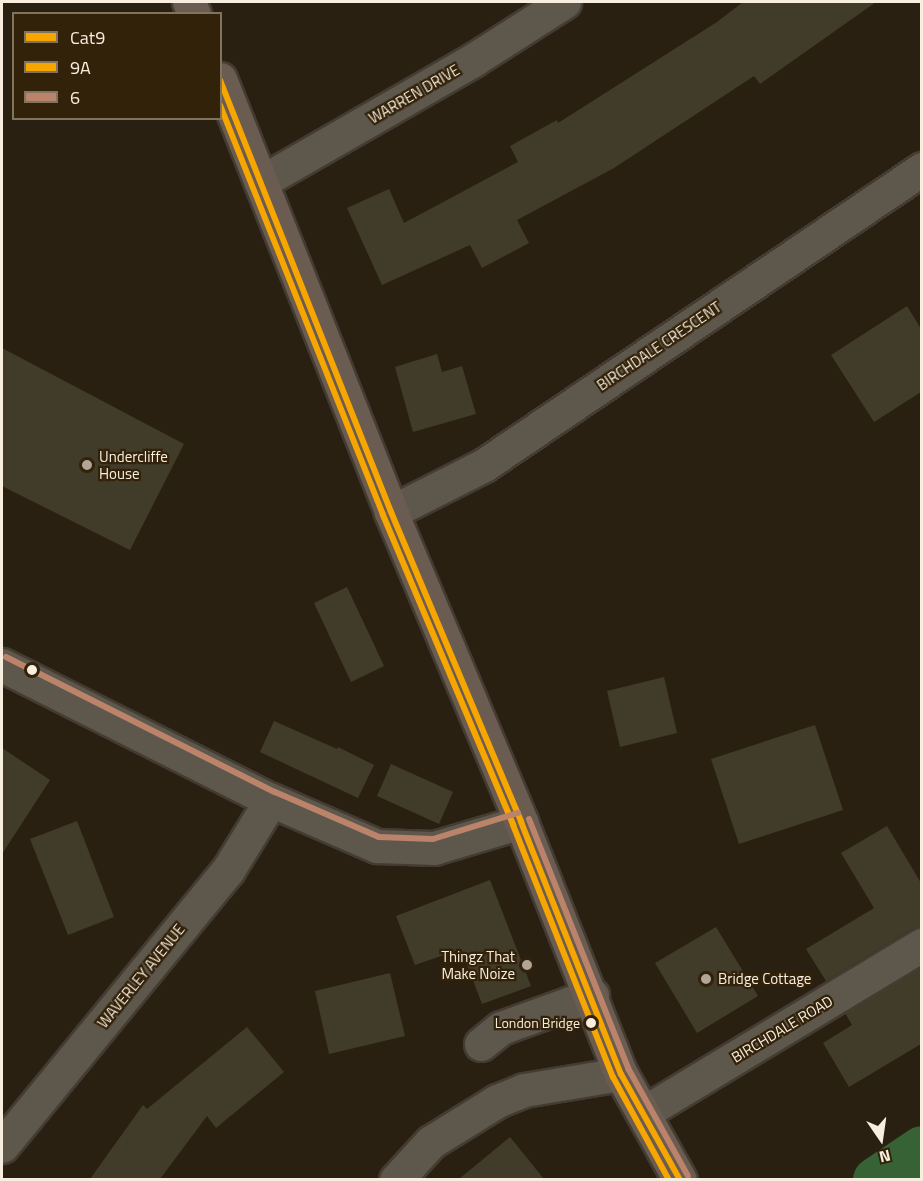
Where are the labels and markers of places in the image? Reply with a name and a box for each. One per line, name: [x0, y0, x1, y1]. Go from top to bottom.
place label: Undercliffe House: [99, 447, 168, 482]
marker: Undercliffe House: [80, 458, 94, 472]
unlabelled marker: [26, 664, 38, 676]
place label: Thingz That Make Noize: [441, 947, 515, 982]
marker: Thingz That Make Noize: [520, 958, 534, 972]
place label: Bridge Cottage: [718, 970, 811, 988]
marker: Bridge Cottage: [699, 972, 713, 986]
place label: London Bridge: [495, 1015, 580, 1031]
marker: London Bridge: [585, 1017, 597, 1029]

